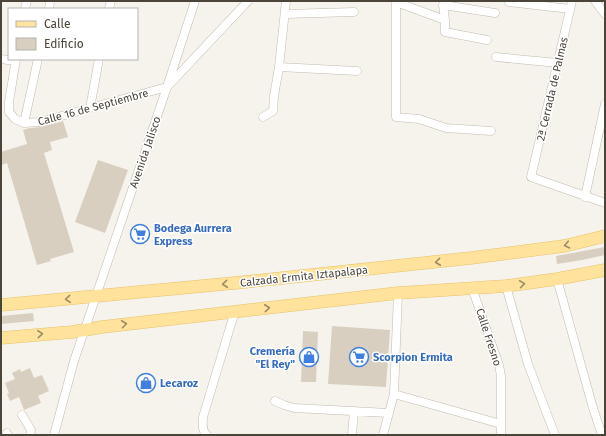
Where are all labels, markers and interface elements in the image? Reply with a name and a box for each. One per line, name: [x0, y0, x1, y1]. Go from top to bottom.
legend: [8, 8, 138, 60]
text: Calle: [44, 17, 71, 31]
street label: 2ª Cerrada de Palmas: [534, 36, 571, 142]
text: Edificio: [44, 37, 84, 51]
street label: Calle 16 de Septiembre: [37, 86, 150, 128]
street label: Avenida Jalisco: [127, 115, 164, 190]
place label: Bodega Aurrera Express: [154, 222, 232, 248]
supermarket icon: Bodega Aurrera Express: [129, 223, 151, 245]
one-way arrow: [564, 240, 570, 249]
one-way arrow: [435, 257, 441, 266]
street label: Calzada Ermita Iztapalapa: [239, 263, 369, 290]
one-way arrow: [222, 279, 228, 288]
one-way arrow: [519, 280, 525, 289]
one-way arrow: [65, 294, 71, 303]
one-way arrow: [264, 303, 270, 312]
street label: Calle Fresno: [473, 307, 504, 368]
one-way arrow: [121, 320, 127, 329]
one-way arrow: [37, 330, 43, 339]
place label: Cremería "El Rey": [250, 345, 295, 371]
shop icon: Cremería "El Rey": [298, 346, 320, 368]
supermarket icon: Scorpion Ermita: [348, 346, 370, 368]
place label: Scorpion Ermita: [373, 351, 453, 364]
shop icon: Lecaroz: [135, 372, 157, 394]
place label: Lecaroz: [160, 377, 198, 390]

